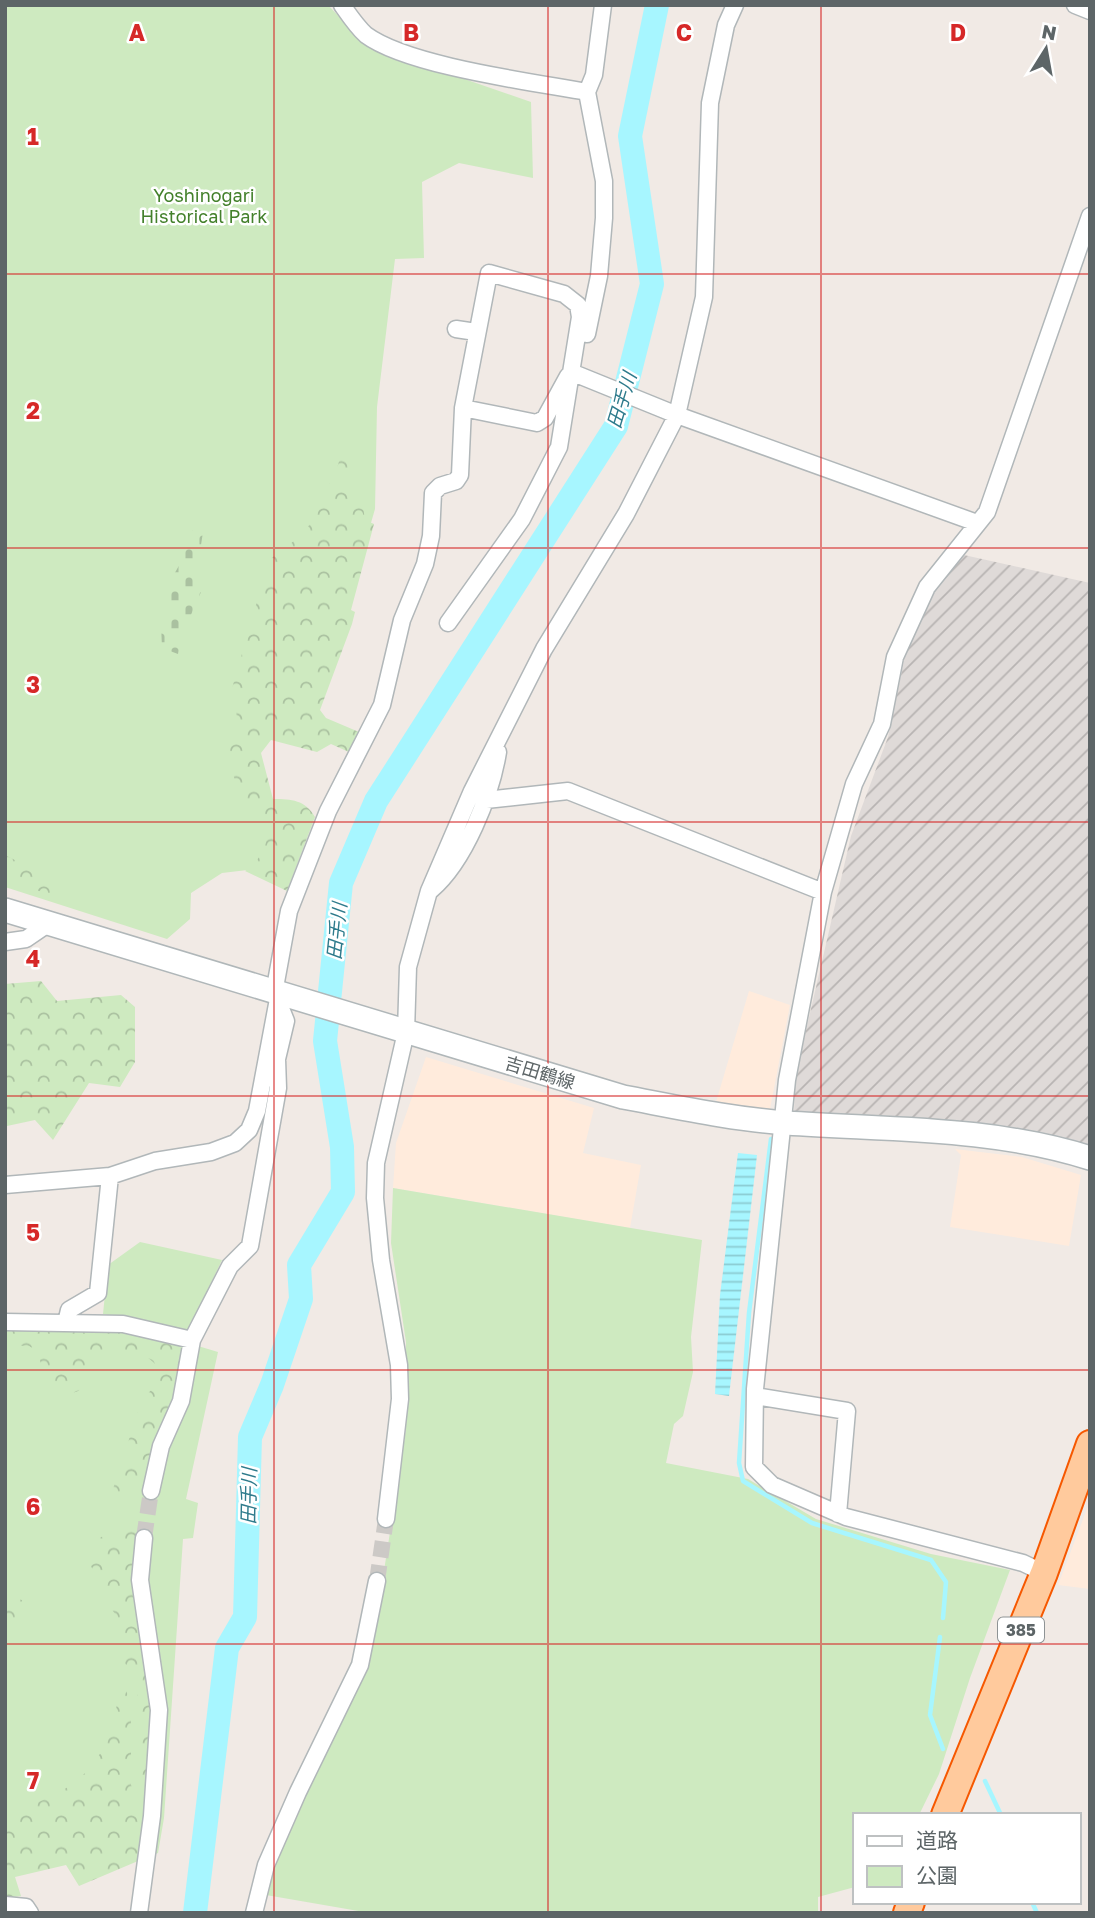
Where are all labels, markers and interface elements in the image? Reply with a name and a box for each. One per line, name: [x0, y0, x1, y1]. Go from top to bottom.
north arrow: [1011, 14, 1081, 84]
text: A: [129, 18, 146, 46]
text: B: [403, 18, 419, 46]
text: C: [676, 18, 692, 46]
text: D: [950, 18, 966, 46]
text: N: [1040, 19, 1059, 44]
text: 1: [27, 122, 39, 150]
park label: Yoshinogari Historical Park: [140, 184, 268, 227]
water label: 田手川: [602, 367, 641, 431]
text: 2: [26, 396, 40, 424]
text: 3: [26, 670, 40, 698]
water label: 田手川: [322, 899, 351, 961]
text: 4: [26, 944, 40, 972]
street label: 吉田鶴線: [502, 1051, 578, 1093]
text: 5: [26, 1218, 40, 1246]
water label: 田手川: [236, 1465, 260, 1525]
text: 6: [26, 1492, 40, 1520]
road number: 385: [998, 1618, 1044, 1642]
text: 7: [27, 1766, 39, 1794]
legend: [853, 1813, 1081, 1904]
text: 道路: [916, 1827, 958, 1853]
text: 公園: [916, 1862, 958, 1888]

